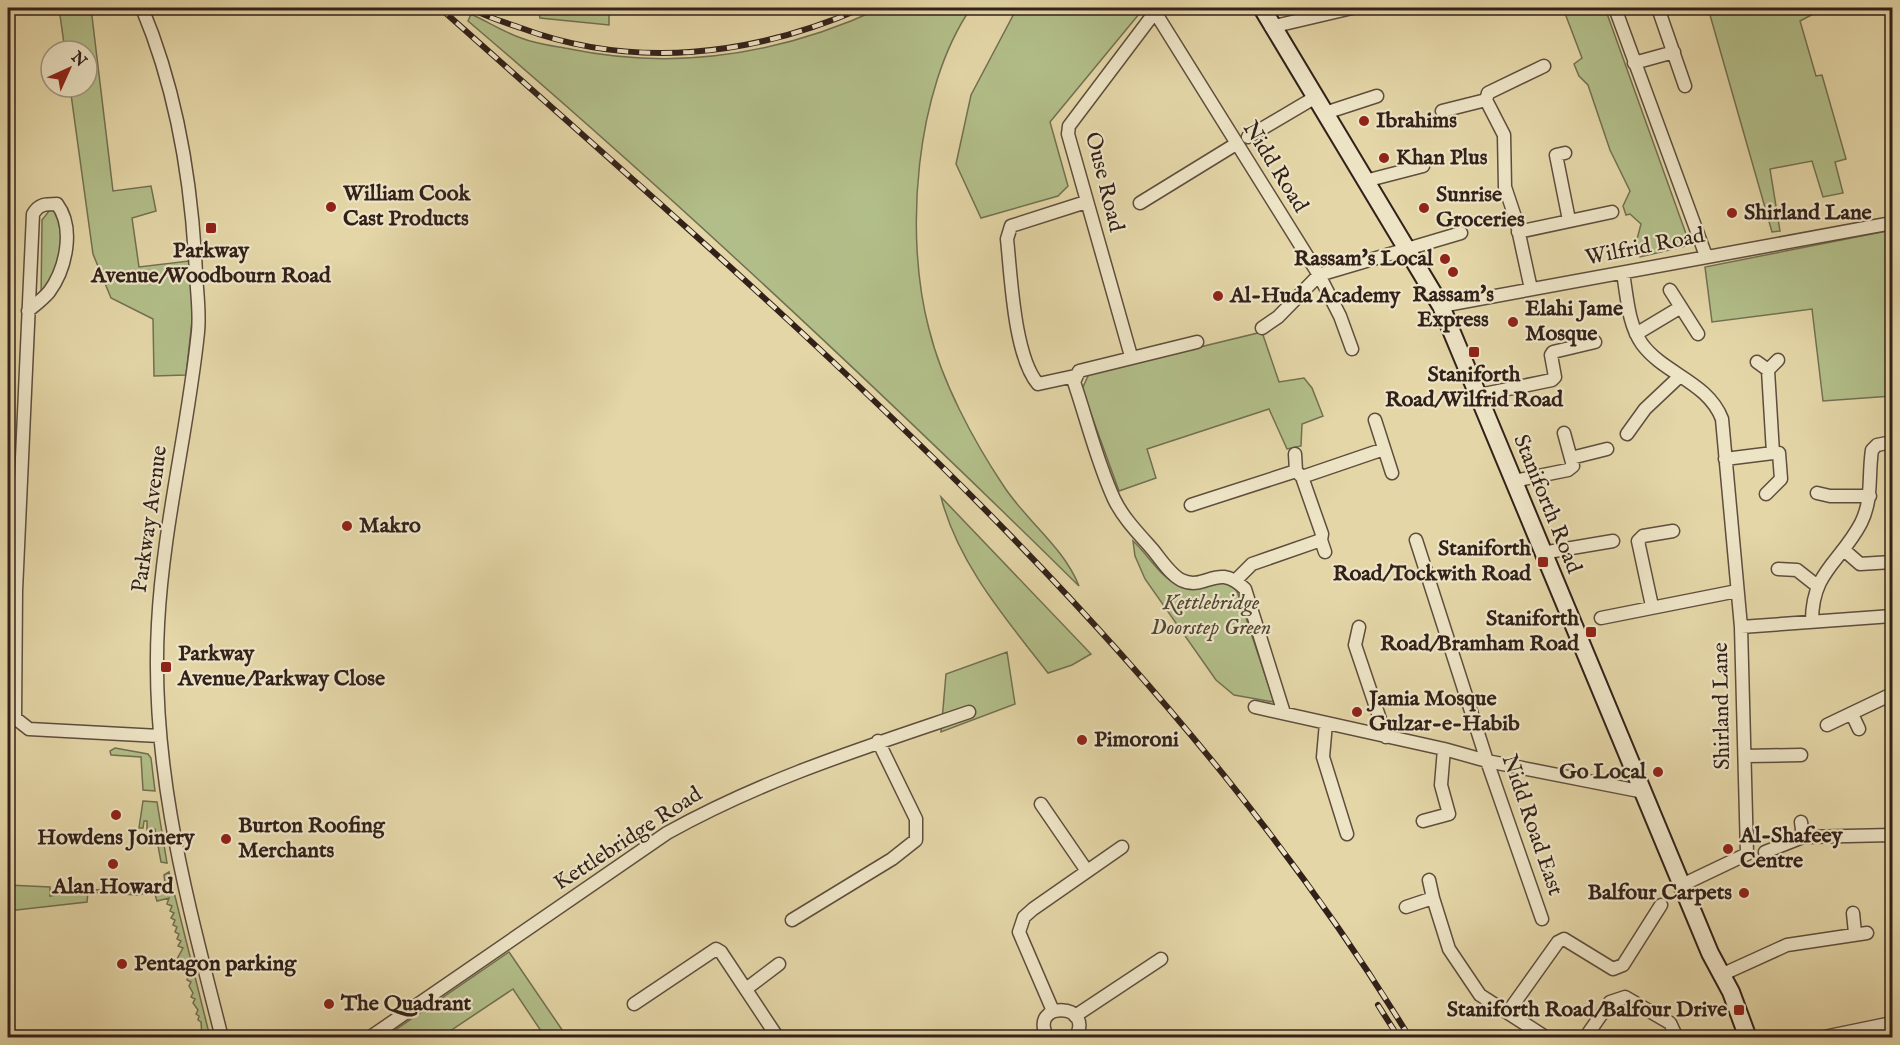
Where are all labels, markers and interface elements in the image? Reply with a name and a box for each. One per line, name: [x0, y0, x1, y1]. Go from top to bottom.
north arrow: [39, 39, 99, 99]
text: N: [66, 47, 90, 72]
place label: Ibrahims: [1376, 107, 1457, 135]
marker: Ibrahims: [1357, 114, 1371, 128]
street label: Nidd Road: [1236, 116, 1314, 218]
street label: Ouse Road: [1078, 129, 1130, 235]
place label: Khan Plus: [1396, 144, 1488, 172]
marker: Khan Plus: [1377, 151, 1391, 165]
place label: William Cook Cast Products: [342, 180, 471, 233]
place label: Sunrise Groceries: [1436, 181, 1525, 234]
place label: Shirland Lane: [1744, 199, 1872, 227]
marker: William Cook Cast Products: [324, 200, 338, 214]
marker: Sunrise Groceries: [1417, 201, 1431, 215]
marker: Shirland Lane: [1725, 206, 1739, 220]
marker: Parkway Avenue/Woodbourn Road: [204, 221, 218, 235]
street label: Wilfrid Road: [1583, 222, 1707, 272]
place label: Parkway Avenue/Woodbourn Road: [90, 237, 332, 290]
place label: Rassam's Local: [1294, 245, 1434, 273]
marker: Rassam's Local: [1438, 252, 1452, 266]
marker: Rassam's Express: [1446, 265, 1460, 279]
place label: Rassam's Express: [1412, 281, 1494, 334]
place label: Al-Huda Academy: [1229, 282, 1402, 310]
marker: Al-Huda Academy: [1211, 289, 1225, 303]
place label: Elahi Jame Mosque: [1525, 295, 1623, 348]
marker: Elahi Jame Mosque: [1506, 315, 1520, 329]
marker: Staniforth Road/Wilfrid Road: [1467, 345, 1481, 359]
place label: Staniforth Road/Wilfrid Road: [1385, 361, 1564, 414]
street label: Staniforth Road: [1506, 430, 1588, 578]
street label: Parkway Avenue: [126, 444, 174, 594]
place label: Makro: [359, 512, 421, 540]
marker: Makro: [340, 519, 354, 533]
place label: Staniforth Road/Tockwith Road: [1333, 535, 1532, 588]
marker: Staniforth Road/Tockwith Road: [1536, 555, 1550, 569]
park label: Kettlebridge Doorstep Green: [1151, 589, 1271, 642]
place label: Staniforth Road/Bramham Road: [1380, 605, 1580, 658]
marker: Staniforth Road/Bramham Road: [1584, 625, 1598, 639]
place label: Parkway Avenue/Parkway Close: [177, 640, 385, 693]
street label: Shirland Lane: [1707, 642, 1737, 770]
marker: Parkway Avenue/Parkway Close: [159, 660, 173, 674]
place label: Jamia Mosque Gulzar-e-Habib: [1366, 685, 1520, 738]
marker: Jamia Mosque Gulzar-e-Habib: [1350, 705, 1364, 719]
place label: Pimoroni: [1094, 726, 1179, 754]
marker: Pimoroni: [1075, 733, 1089, 747]
street label: Nidd Road East: [1495, 751, 1569, 900]
place label: Go Local: [1559, 758, 1647, 786]
marker: Go Local: [1651, 765, 1665, 779]
street label: Kettlebridge Road: [549, 781, 708, 897]
marker: Howdens Joinery: [109, 808, 123, 822]
place label: Burton Roofing Merchants: [238, 812, 386, 865]
place label: Al-Shafeey Centre: [1739, 822, 1844, 875]
place label: Howdens Joinery: [37, 824, 196, 852]
marker: Burton Roofing Merchants: [219, 832, 233, 846]
marker: Al-Shafeey Centre: [1721, 842, 1735, 856]
marker: Alan Howard: [106, 857, 120, 871]
place label: Alan Howard: [52, 873, 175, 901]
place label: Balfour Carpets: [1587, 879, 1732, 907]
marker: Balfour Carpets: [1737, 886, 1751, 900]
place label: Pentagon parking: [134, 950, 297, 978]
marker: Pentagon parking: [115, 957, 129, 971]
place label: The Quadrant: [340, 990, 472, 1018]
place label: Staniforth Road/Balfour Drive: [1447, 996, 1727, 1024]
marker: The Quadrant: [322, 997, 336, 1011]
marker: Staniforth Road/Balfour Drive: [1732, 1003, 1746, 1017]

